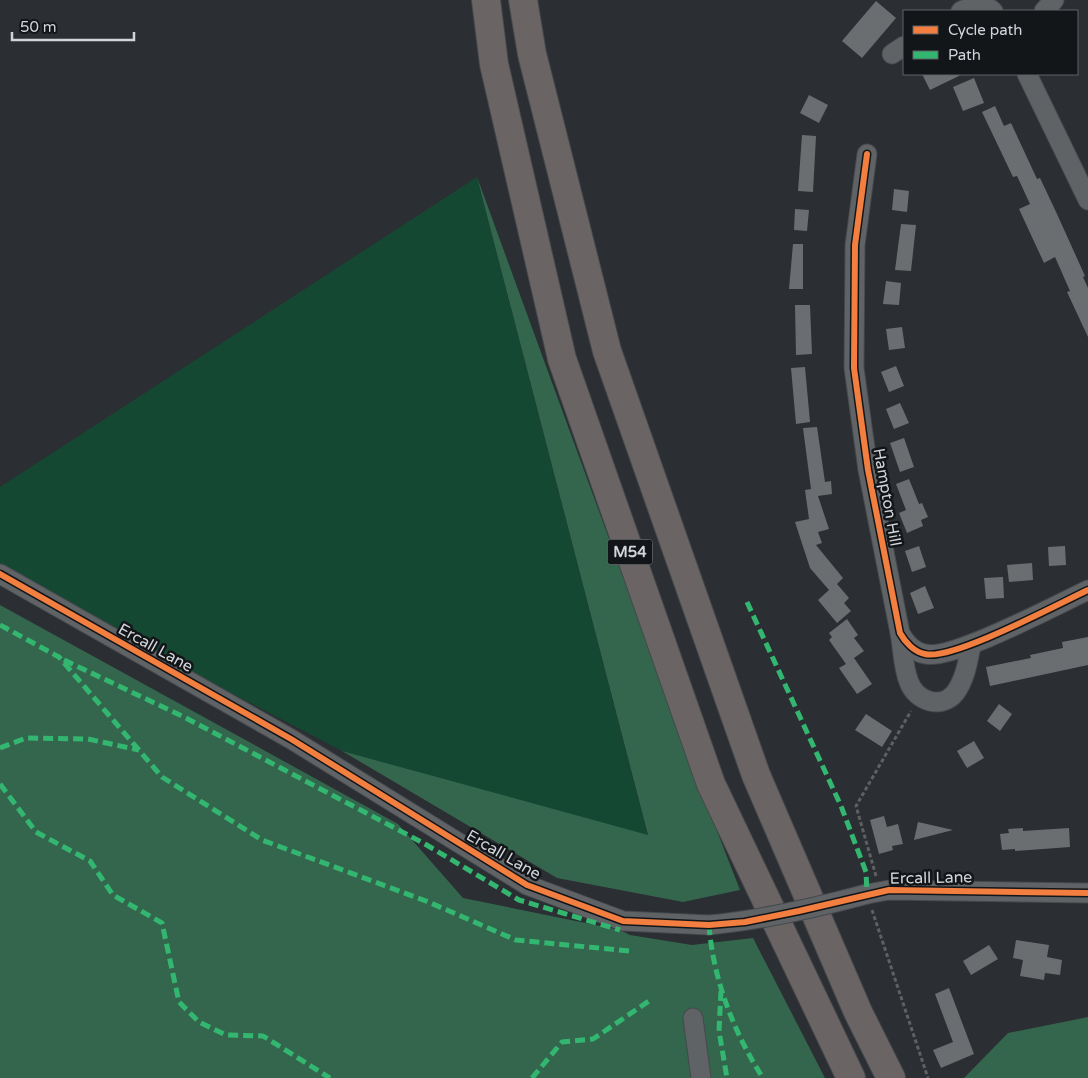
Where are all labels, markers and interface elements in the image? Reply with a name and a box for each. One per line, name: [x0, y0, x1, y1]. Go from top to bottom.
scale bar: [12, 10, 135, 42]
legend: [903, 10, 1078, 75]
text: 50 m: [20, 18, 57, 36]
text: Cycle path: [948, 21, 1022, 39]
text: Path: [948, 46, 981, 64]
street label: Hampton Hill: [869, 447, 905, 548]
road number: M54: [608, 540, 652, 564]
street label: Ercall Lane: [115, 619, 197, 677]
street label: Ercall Lane: [463, 826, 544, 884]
street label: Ercall Lane: [890, 867, 973, 889]

